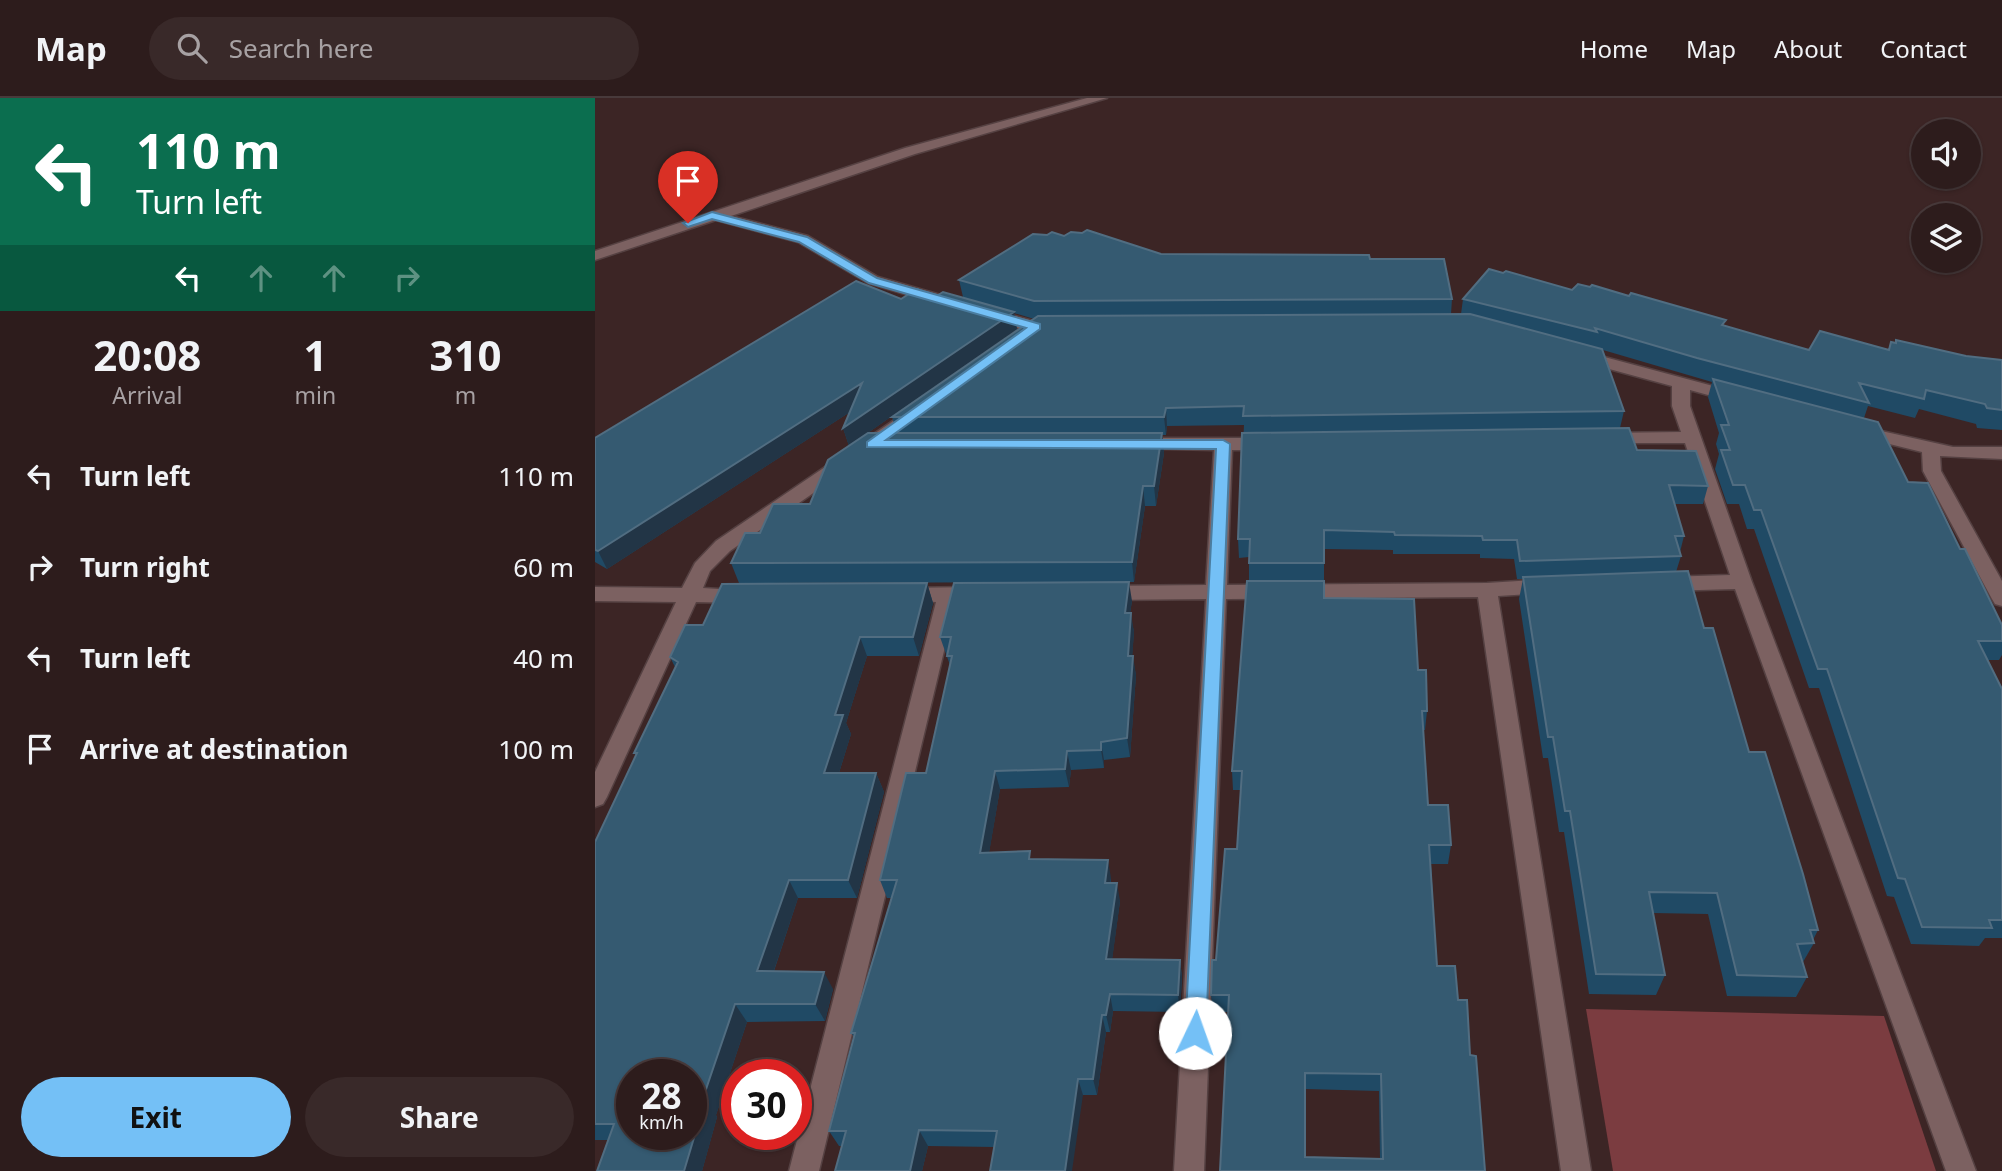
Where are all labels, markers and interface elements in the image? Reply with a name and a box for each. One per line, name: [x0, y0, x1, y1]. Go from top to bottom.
search box: [149, 17, 639, 80]
text: Map: [35, 26, 107, 71]
icon: search: [173, 29, 211, 67]
text: Search here: [229, 30, 373, 66]
text: Home: [1580, 32, 1648, 65]
text: Map: [1686, 32, 1736, 65]
text: About: [1774, 32, 1842, 65]
text: Contact: [1880, 32, 1967, 65]
text: 110 m: [136, 117, 281, 183]
map controls: [1911, 119, 1981, 273]
button: sound: [1911, 119, 1981, 189]
icon: left: [21, 126, 112, 217]
pin: [658, 151, 718, 223]
icon: arrive: [669, 162, 707, 200]
text: Turn left: [136, 180, 262, 223]
button: layers: [1911, 203, 1981, 273]
icon: left: [169, 259, 207, 297]
icon: ahead: [242, 259, 280, 297]
icon: ahead: [315, 259, 353, 297]
icon: right: [388, 259, 426, 297]
text: 20:08: [93, 326, 201, 383]
text: 1: [303, 326, 327, 383]
text: 310: [430, 326, 502, 383]
text: Arrival: [112, 379, 182, 411]
text: min: [295, 379, 336, 411]
text: m: [455, 379, 476, 411]
icon: left: [21, 457, 59, 495]
text: Turn left: [80, 458, 191, 494]
text: 110 m: [498, 458, 574, 494]
icon: right: [21, 548, 59, 586]
text: Turn right: [80, 549, 210, 585]
text: 60 m: [513, 549, 574, 585]
icon: left: [21, 639, 59, 677]
text: Turn left: [80, 640, 191, 676]
text: 40 m: [513, 640, 574, 676]
icon: arrive: [21, 730, 59, 768]
text: Arrive at destination: [80, 731, 349, 767]
text: 100 m: [498, 731, 574, 767]
position arrow: [1158, 996, 1232, 1070]
speed limit sign: 30: [721, 1059, 812, 1150]
text: 28: [641, 1072, 682, 1119]
button: Exit: [21, 1077, 291, 1157]
button: Share: [305, 1077, 574, 1157]
text: km/h: [639, 1110, 684, 1134]

